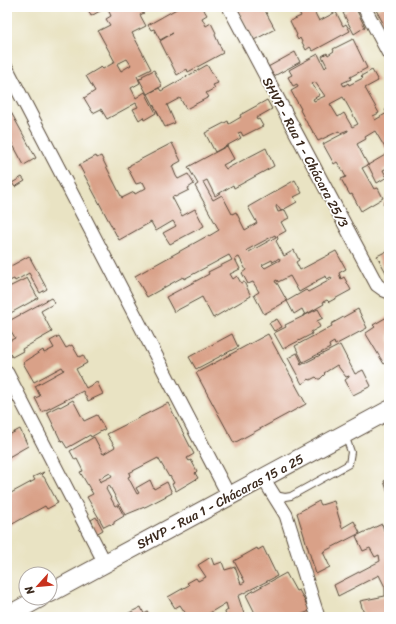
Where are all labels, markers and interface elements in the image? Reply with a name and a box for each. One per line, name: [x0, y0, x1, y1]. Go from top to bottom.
street label: SHVP - Rua 1 - Chácara 25/3: [256, 73, 355, 232]
street label: SHVP - Rua 1 - Chácaras 15 a 25: [132, 447, 308, 555]
north arrow: [18, 566, 58, 606]
text: N: [19, 582, 40, 599]

